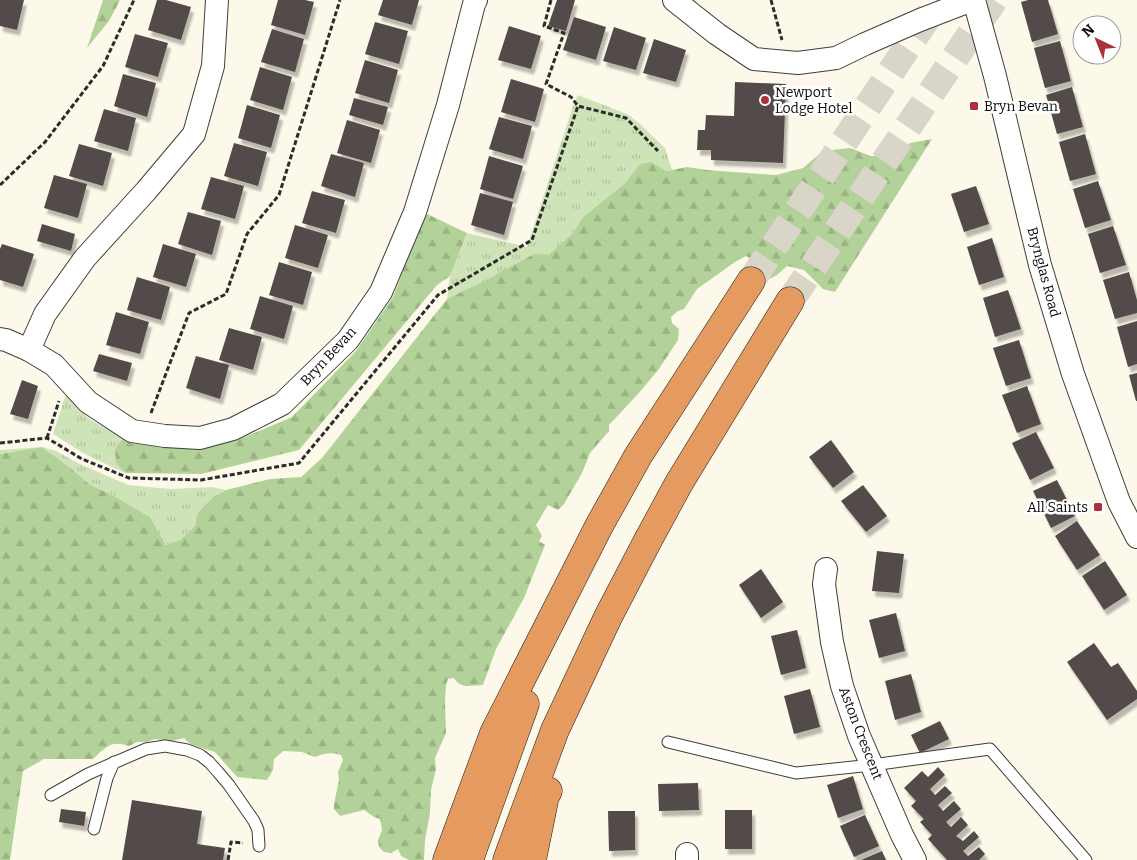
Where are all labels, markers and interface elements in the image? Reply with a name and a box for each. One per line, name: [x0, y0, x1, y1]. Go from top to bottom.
north arrow: [1072, 15, 1122, 65]
text: N: [1079, 21, 1098, 41]
place label: Newport Lodge Hotel: [775, 84, 853, 117]
marker: Newport Lodge Hotel: [759, 94, 771, 106]
place label: Bryn Bevan: [984, 98, 1058, 115]
marker: Bryn Bevan: [968, 100, 980, 112]
street label: Brynglas Road: [1023, 225, 1064, 319]
street label: Bryn Bevan: [297, 323, 360, 389]
place label: All Saints: [1027, 499, 1088, 516]
marker: All Saints: [1092, 501, 1104, 513]
street label: Aston Crescent: [835, 684, 886, 782]

